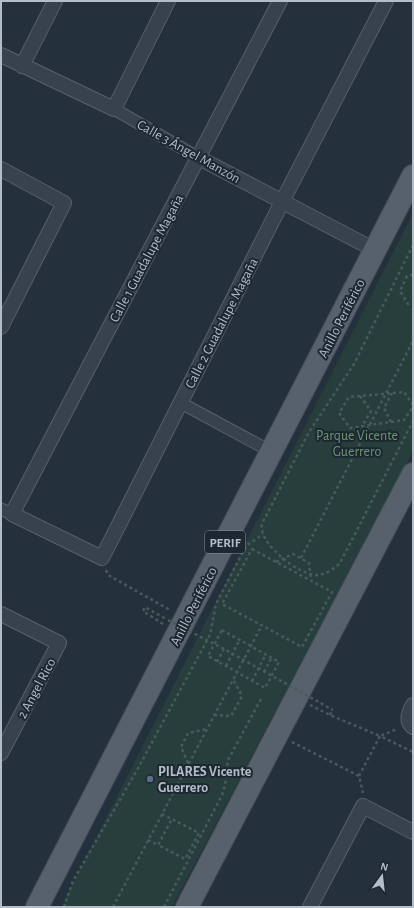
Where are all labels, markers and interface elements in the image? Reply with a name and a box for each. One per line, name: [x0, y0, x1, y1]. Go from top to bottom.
street label: Calle 3 Ángel Manzón: [135, 115, 244, 186]
street label: Calle 1 Guadalupe Magaña: [107, 192, 187, 325]
street label: Calle 2 Guadalupe Magaña: [183, 256, 261, 391]
street label: Anillo Periférico: [316, 277, 368, 360]
park label: Parque Vicente Guerrero: [316, 429, 398, 459]
road number: PERIF: [205, 531, 245, 553]
street label: Anillo Periférico: [168, 565, 220, 648]
street label: 2 Angel Rico: [15, 656, 59, 721]
place label: PILARES Vicente Guerrero: [158, 765, 252, 795]
marker: PILARES Vicente Guerrero: [145, 774, 155, 784]
north arrow: [362, 856, 402, 896]
text: N: [379, 861, 390, 873]

